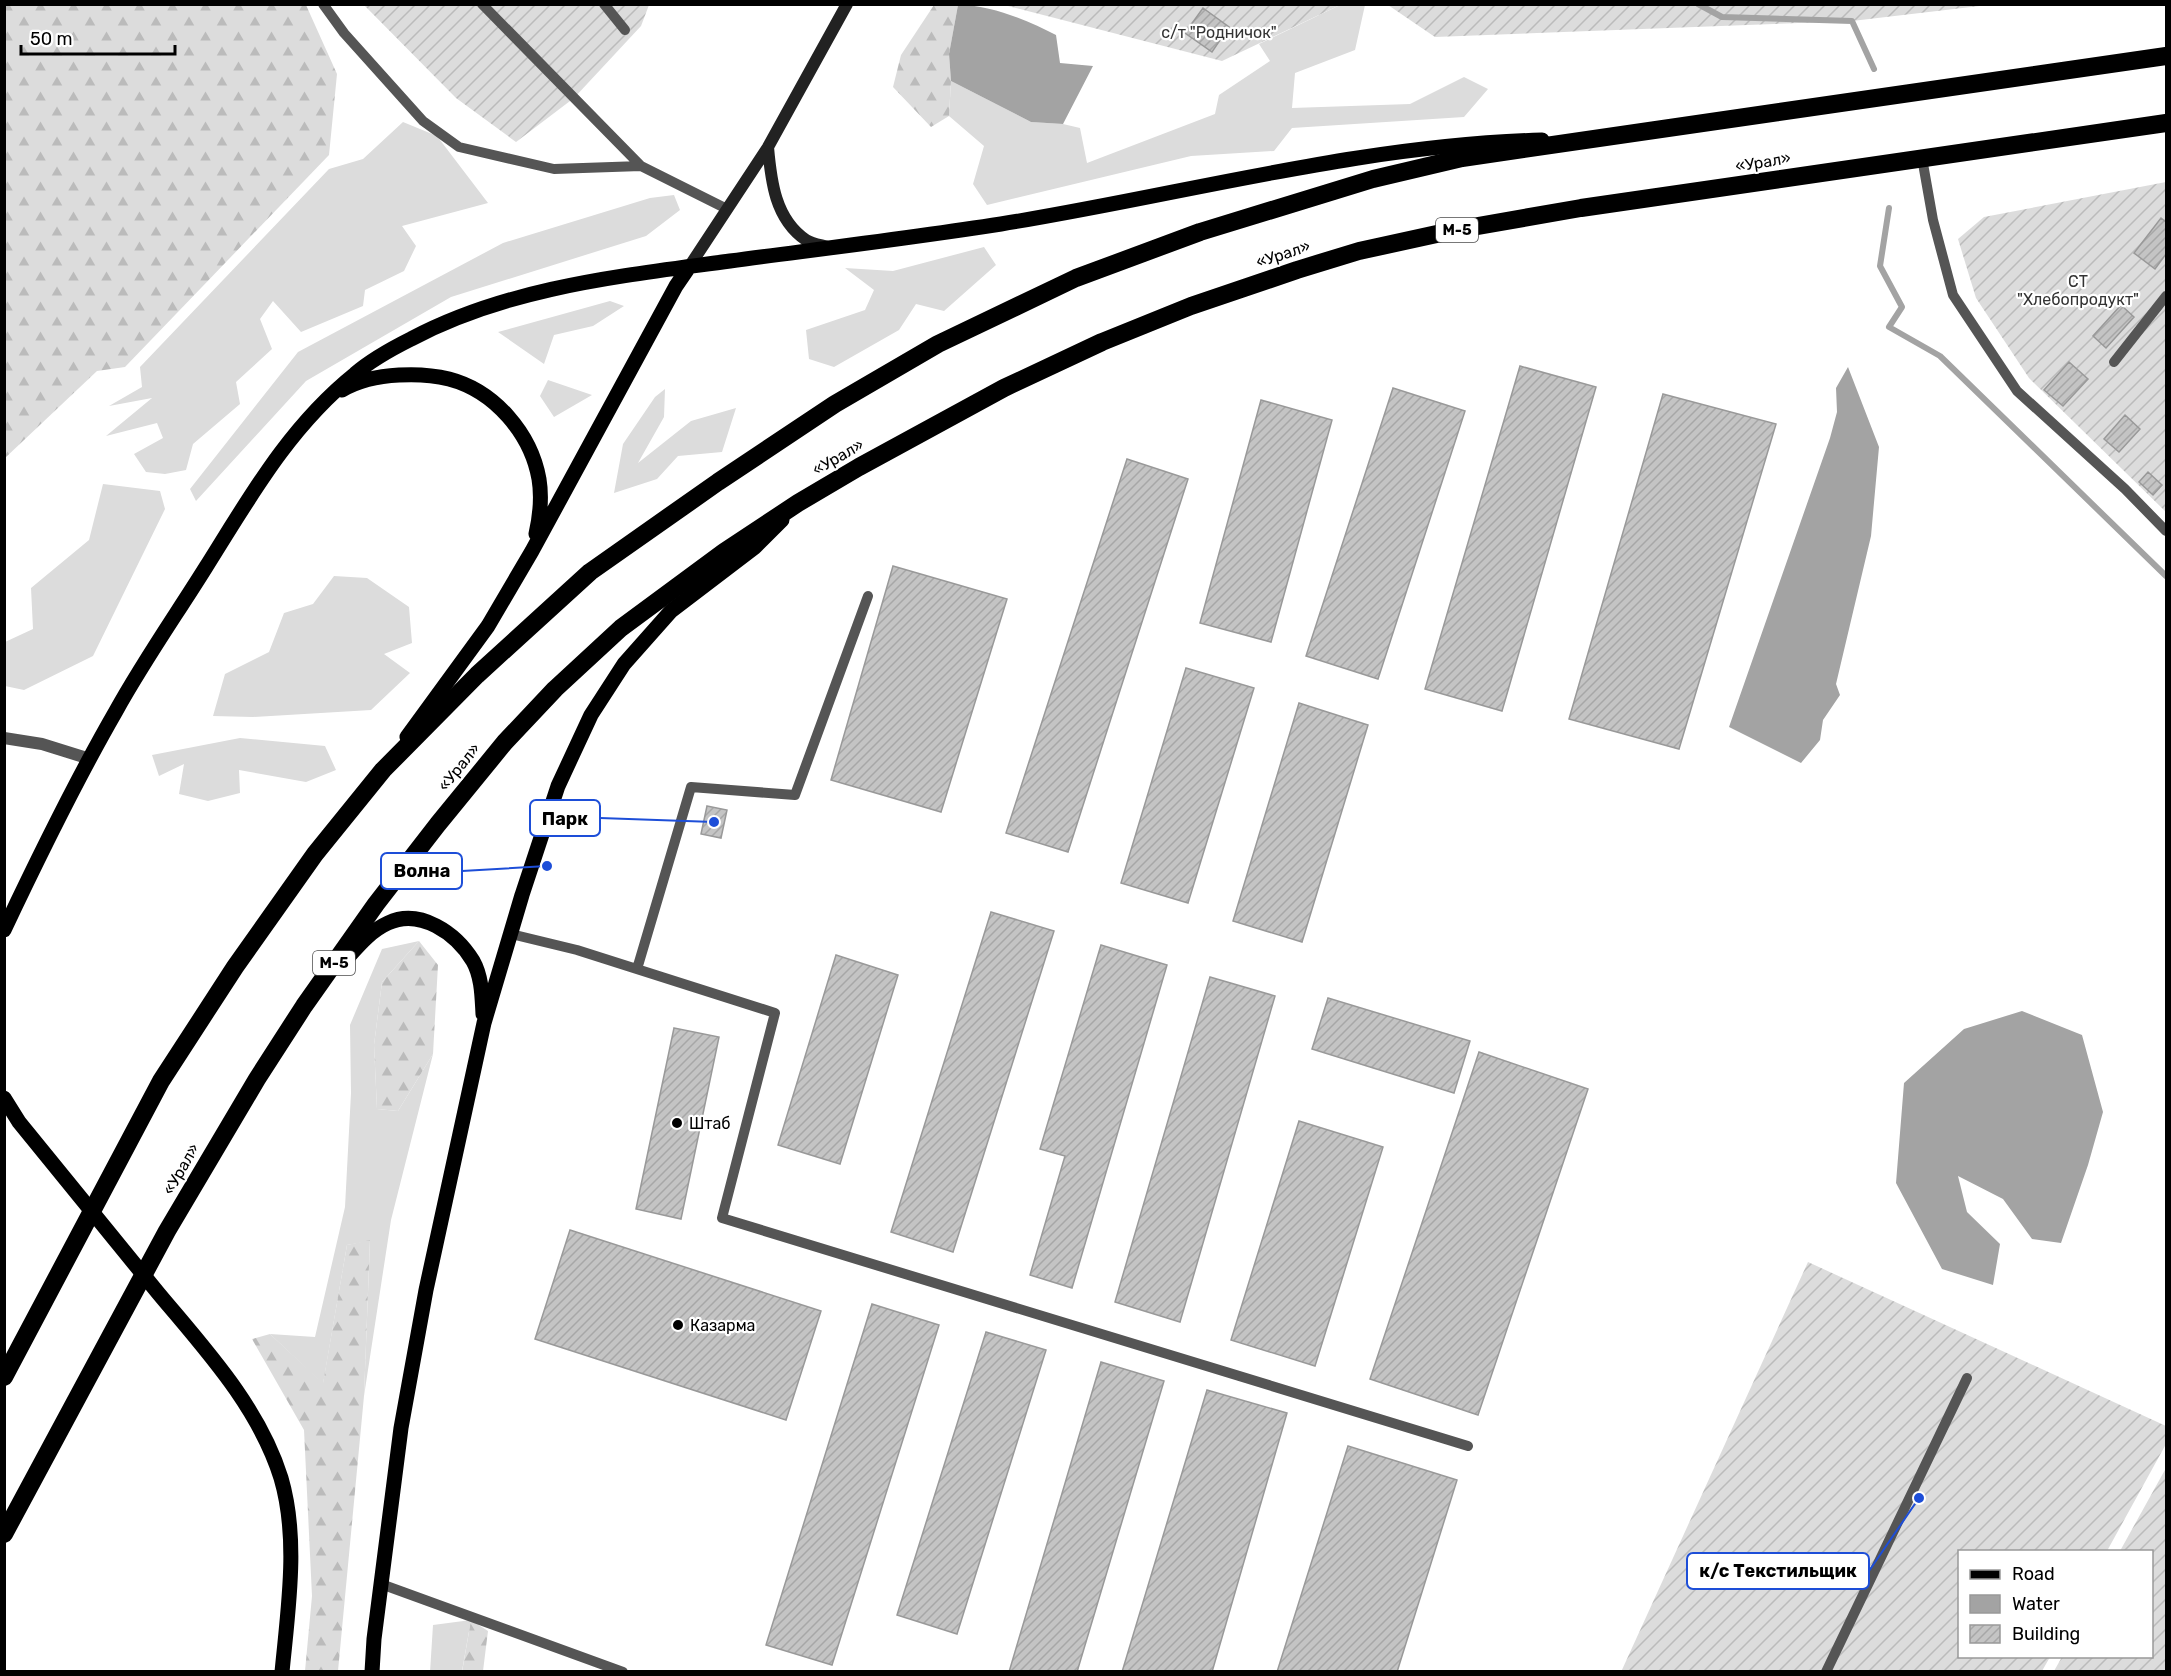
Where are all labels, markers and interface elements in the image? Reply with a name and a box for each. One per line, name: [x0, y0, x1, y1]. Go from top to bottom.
scale bar: [21, 18, 176, 56]
park label: с/т "Родничок": [1161, 23, 1277, 42]
text: 50 m: [30, 28, 73, 50]
street label: «Урал»: [1734, 148, 1792, 176]
road number: М-5: [1436, 218, 1478, 242]
street label: «Урал»: [1253, 236, 1313, 272]
park label: СТ "Хлебопродукт": [2017, 272, 2139, 309]
street label: «Урал»: [809, 435, 867, 479]
street label: «Урал»: [434, 739, 484, 795]
callout: Парк: [530, 800, 600, 836]
text: Парк: [542, 808, 588, 830]
callout: Волна: [381, 853, 462, 889]
text: Волна: [394, 860, 450, 882]
road number: М-5: [313, 951, 355, 975]
place label: Штаб: [689, 1114, 731, 1133]
marker: Штаб: [670, 1116, 684, 1130]
street label: «Урал»: [159, 1140, 203, 1198]
place label: Казарма: [690, 1316, 755, 1335]
marker: Казарма: [671, 1318, 685, 1332]
legend: [1958, 1550, 2153, 1658]
callout: к/с Текстильщик: [1687, 1553, 1869, 1589]
text: к/с Текстильщик: [1699, 1560, 1857, 1582]
text: Road: [2012, 1563, 2055, 1585]
text: Water: [2012, 1593, 2060, 1615]
text: Building: [2012, 1623, 2080, 1645]

